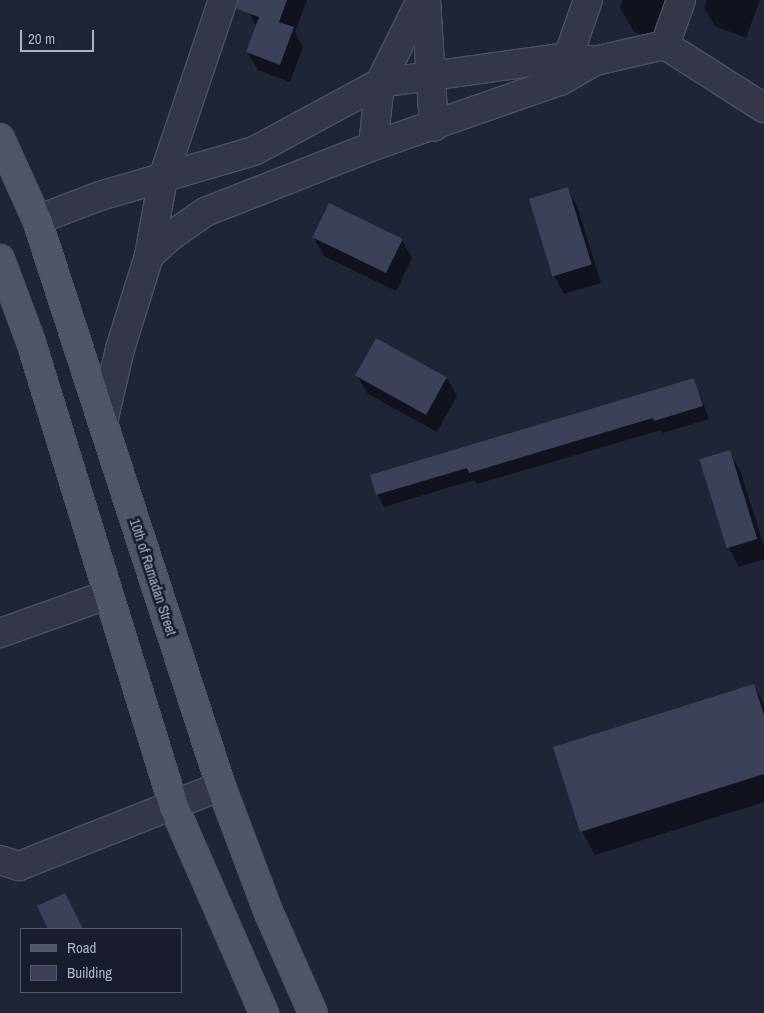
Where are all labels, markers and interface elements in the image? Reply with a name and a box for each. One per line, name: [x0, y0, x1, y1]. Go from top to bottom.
scale bar: [22, 20, 96, 52]
text: 20 m: [28, 28, 55, 49]
street label: 10th of Ramadan Street: [126, 516, 180, 638]
legend: [20, 928, 182, 993]
text: Road: [67, 937, 96, 958]
text: Building: [67, 962, 112, 983]

